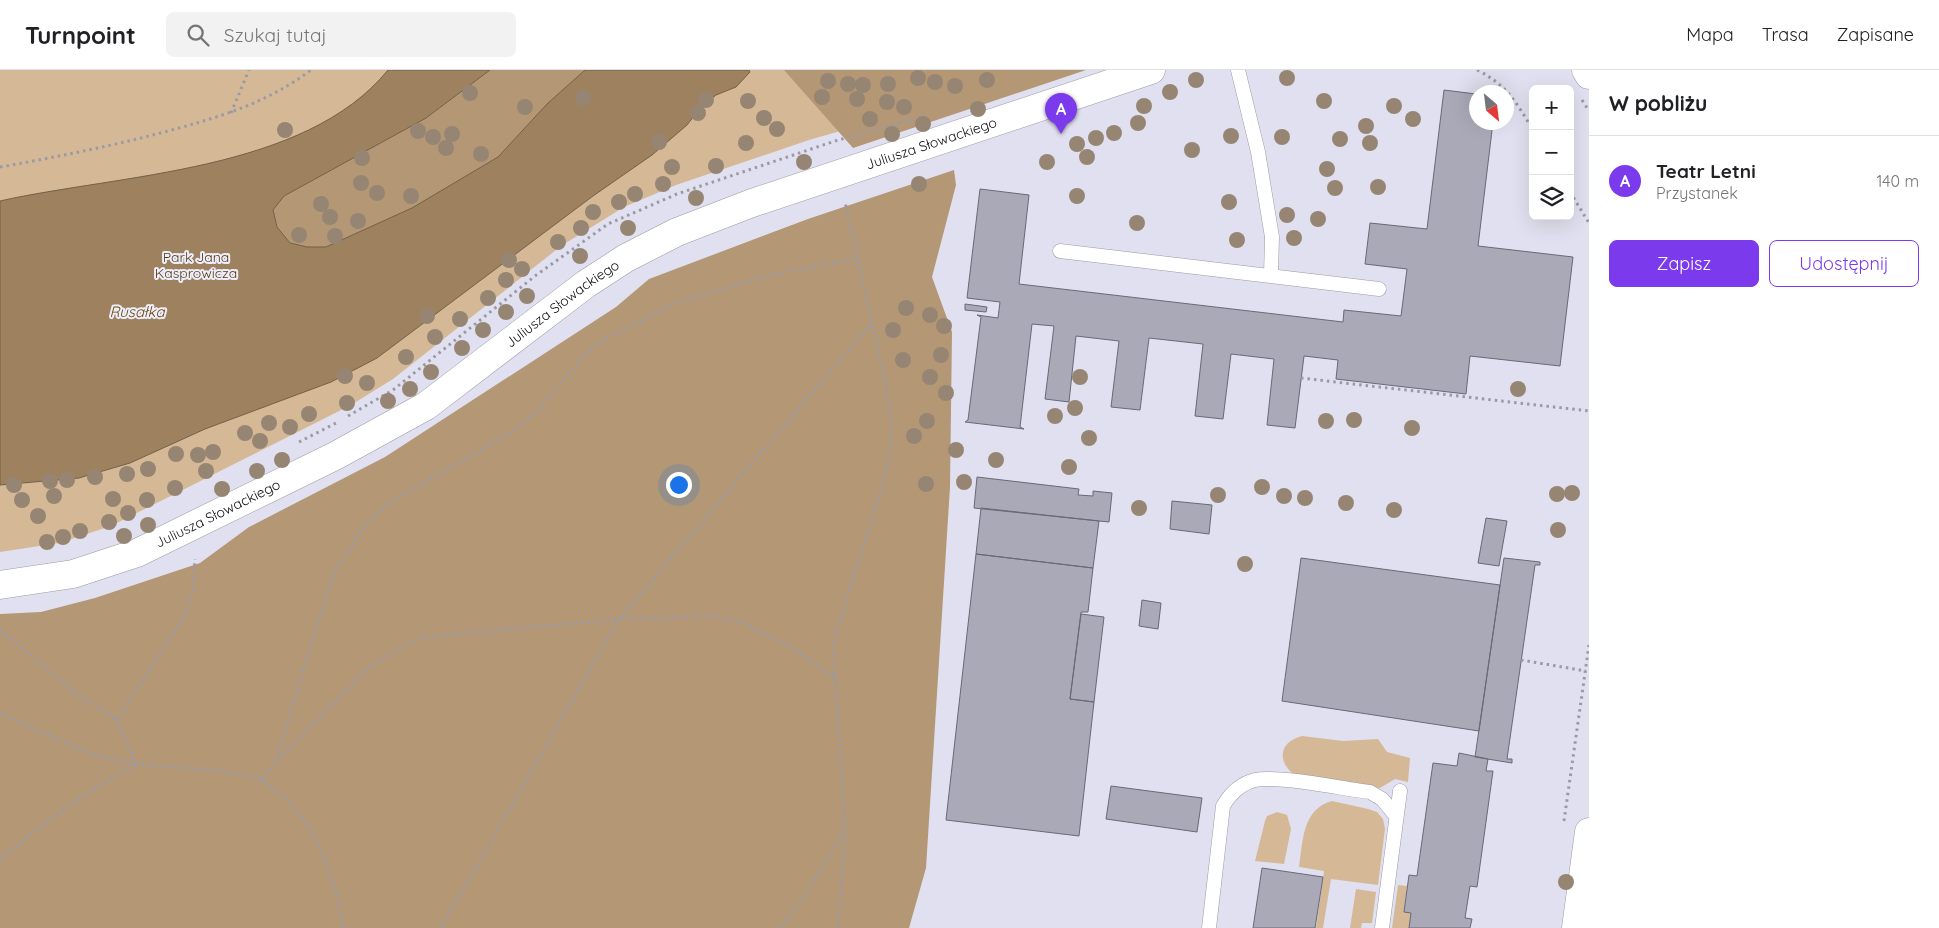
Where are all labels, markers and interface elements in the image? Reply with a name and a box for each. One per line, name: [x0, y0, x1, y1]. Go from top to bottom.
search box: [166, 12, 516, 57]
text: Turnpoint: [25, 20, 136, 50]
icon: search: [184, 21, 212, 49]
text: Szukaj tutaj: [224, 23, 327, 47]
text: Mapa: [1686, 23, 1734, 46]
text: Trasa: [1762, 23, 1809, 46]
text: Zapisane: [1837, 23, 1914, 46]
north arrow: [1469, 85, 1514, 130]
map controls: [1529, 85, 1574, 220]
button: +: [1529, 85, 1574, 130]
text: W pobliżu: [1609, 90, 1707, 116]
pin: A: [1045, 93, 1077, 134]
street label: Juliusza Słowackiego: [863, 113, 999, 173]
button: −: [1529, 130, 1574, 175]
text: Teatr Letni: [1656, 159, 1756, 183]
text: A: [1620, 171, 1630, 191]
text: 140 m: [1876, 171, 1919, 191]
button: layers: [1529, 175, 1574, 220]
text: Przystanek: [1656, 183, 1738, 203]
button: Zapisz: [1609, 240, 1759, 287]
button: Udostępnij: [1769, 240, 1919, 287]
park label: Park Jana Kasprowicza: [155, 248, 237, 282]
street label: Juliusza Słowackiego: [502, 256, 623, 351]
water label: Rusałka: [109, 302, 166, 321]
your location: [666, 472, 692, 498]
street label: Juliusza Słowackiego: [152, 475, 283, 552]

